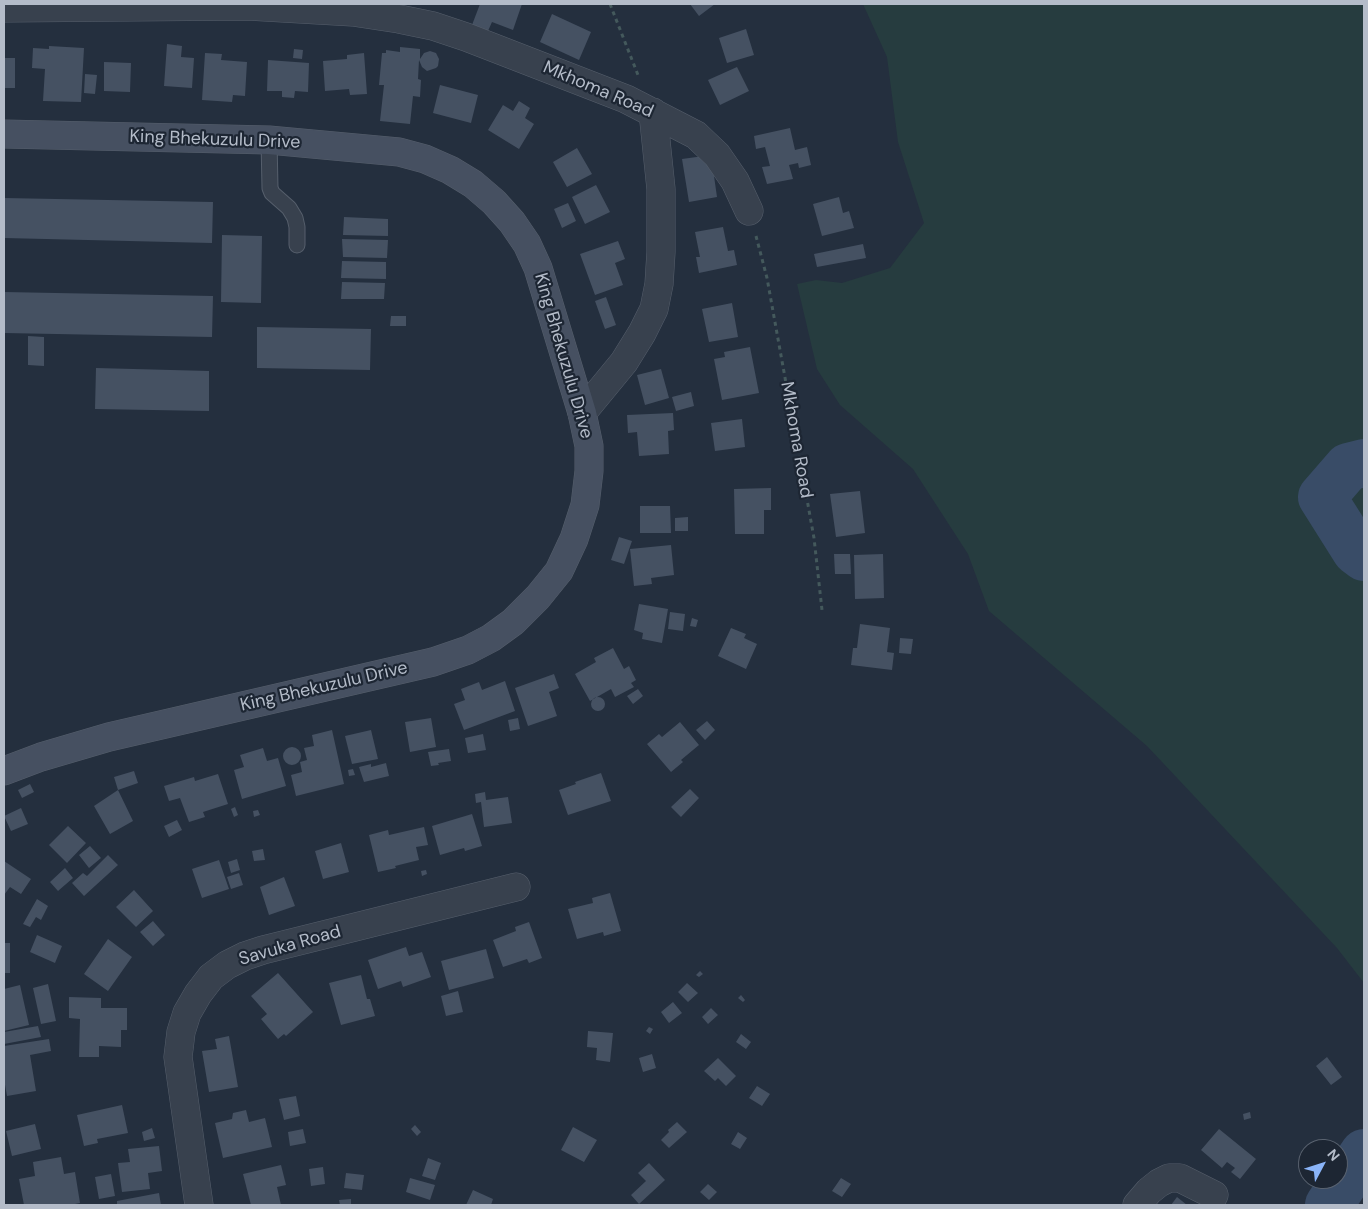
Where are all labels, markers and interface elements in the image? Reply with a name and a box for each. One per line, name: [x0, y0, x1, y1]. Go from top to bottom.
street label: Mkhoma Road: [540, 57, 656, 123]
street label: King Bhekuzulu Drive: [129, 126, 301, 154]
street label: King Bhekuzulu Drive: [529, 271, 597, 441]
street label: Mkhoma Road: [775, 380, 817, 500]
street label: King Bhekuzulu Drive: [238, 657, 410, 717]
street label: Savuka Road: [236, 921, 344, 971]
north arrow: [1298, 1139, 1348, 1189]
text: N: [1324, 1145, 1344, 1165]

